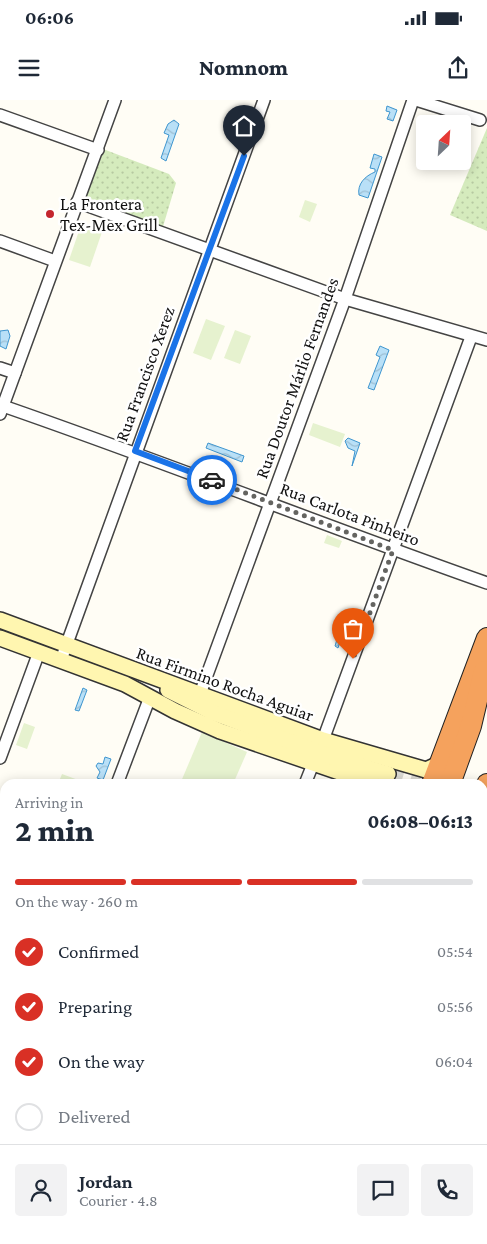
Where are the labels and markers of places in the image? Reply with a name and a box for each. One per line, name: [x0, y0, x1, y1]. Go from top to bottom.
pin: [223, 105, 265, 156]
place label: La Frontera Tex-Mex Grill: [60, 194, 158, 235]
marker: La Frontera Tex-Mex Grill: [44, 208, 56, 220]
pin: [332, 608, 374, 659]

